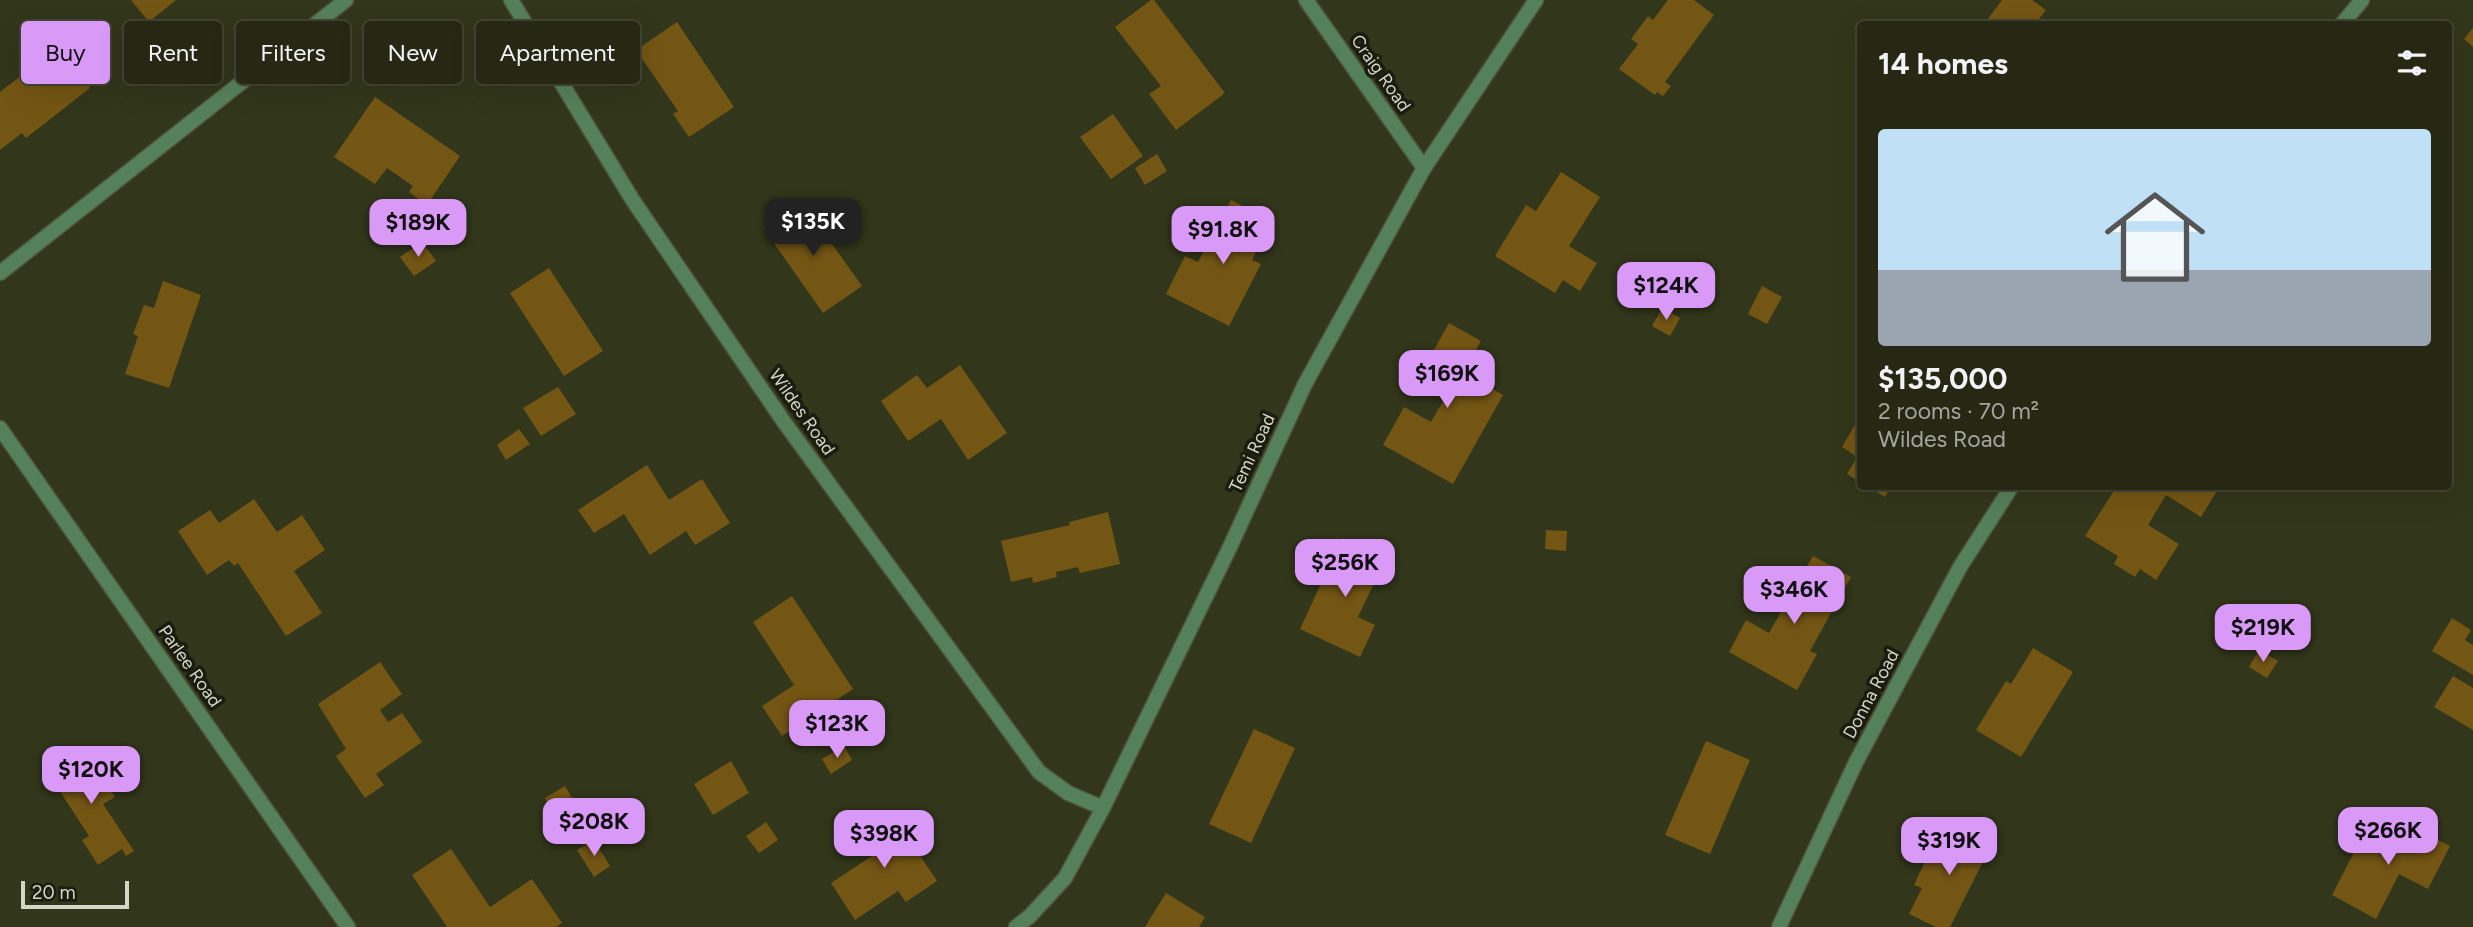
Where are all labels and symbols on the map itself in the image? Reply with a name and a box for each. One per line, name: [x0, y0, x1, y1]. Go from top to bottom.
street label: Craig Road: [1347, 30, 1415, 116]
pin: $135K: [764, 198, 862, 258]
pin: $189K: [369, 200, 467, 259]
pin: $91.8K: [1166, 206, 1280, 266]
pin: $124K: [1617, 262, 1715, 322]
pin: $169K: [1398, 350, 1496, 410]
street label: Wildes Road: [764, 365, 840, 459]
street label: Temi Road: [1224, 410, 1280, 496]
pin: $256K: [1296, 540, 1394, 599]
pin: $346K: [1745, 566, 1843, 626]
pin: $219K: [2214, 604, 2312, 664]
street label: Parlee Road: [154, 621, 226, 711]
street label: Donna Road: [1838, 646, 1904, 742]
pin: $123K: [788, 700, 886, 760]
pin: $120K: [42, 746, 140, 806]
pin: $208K: [545, 798, 643, 858]
pin: $266K: [2339, 808, 2437, 867]
pin: $398K: [835, 810, 933, 870]
pin: $319K: [1900, 818, 1998, 877]
scale bar: [21, 878, 130, 910]

